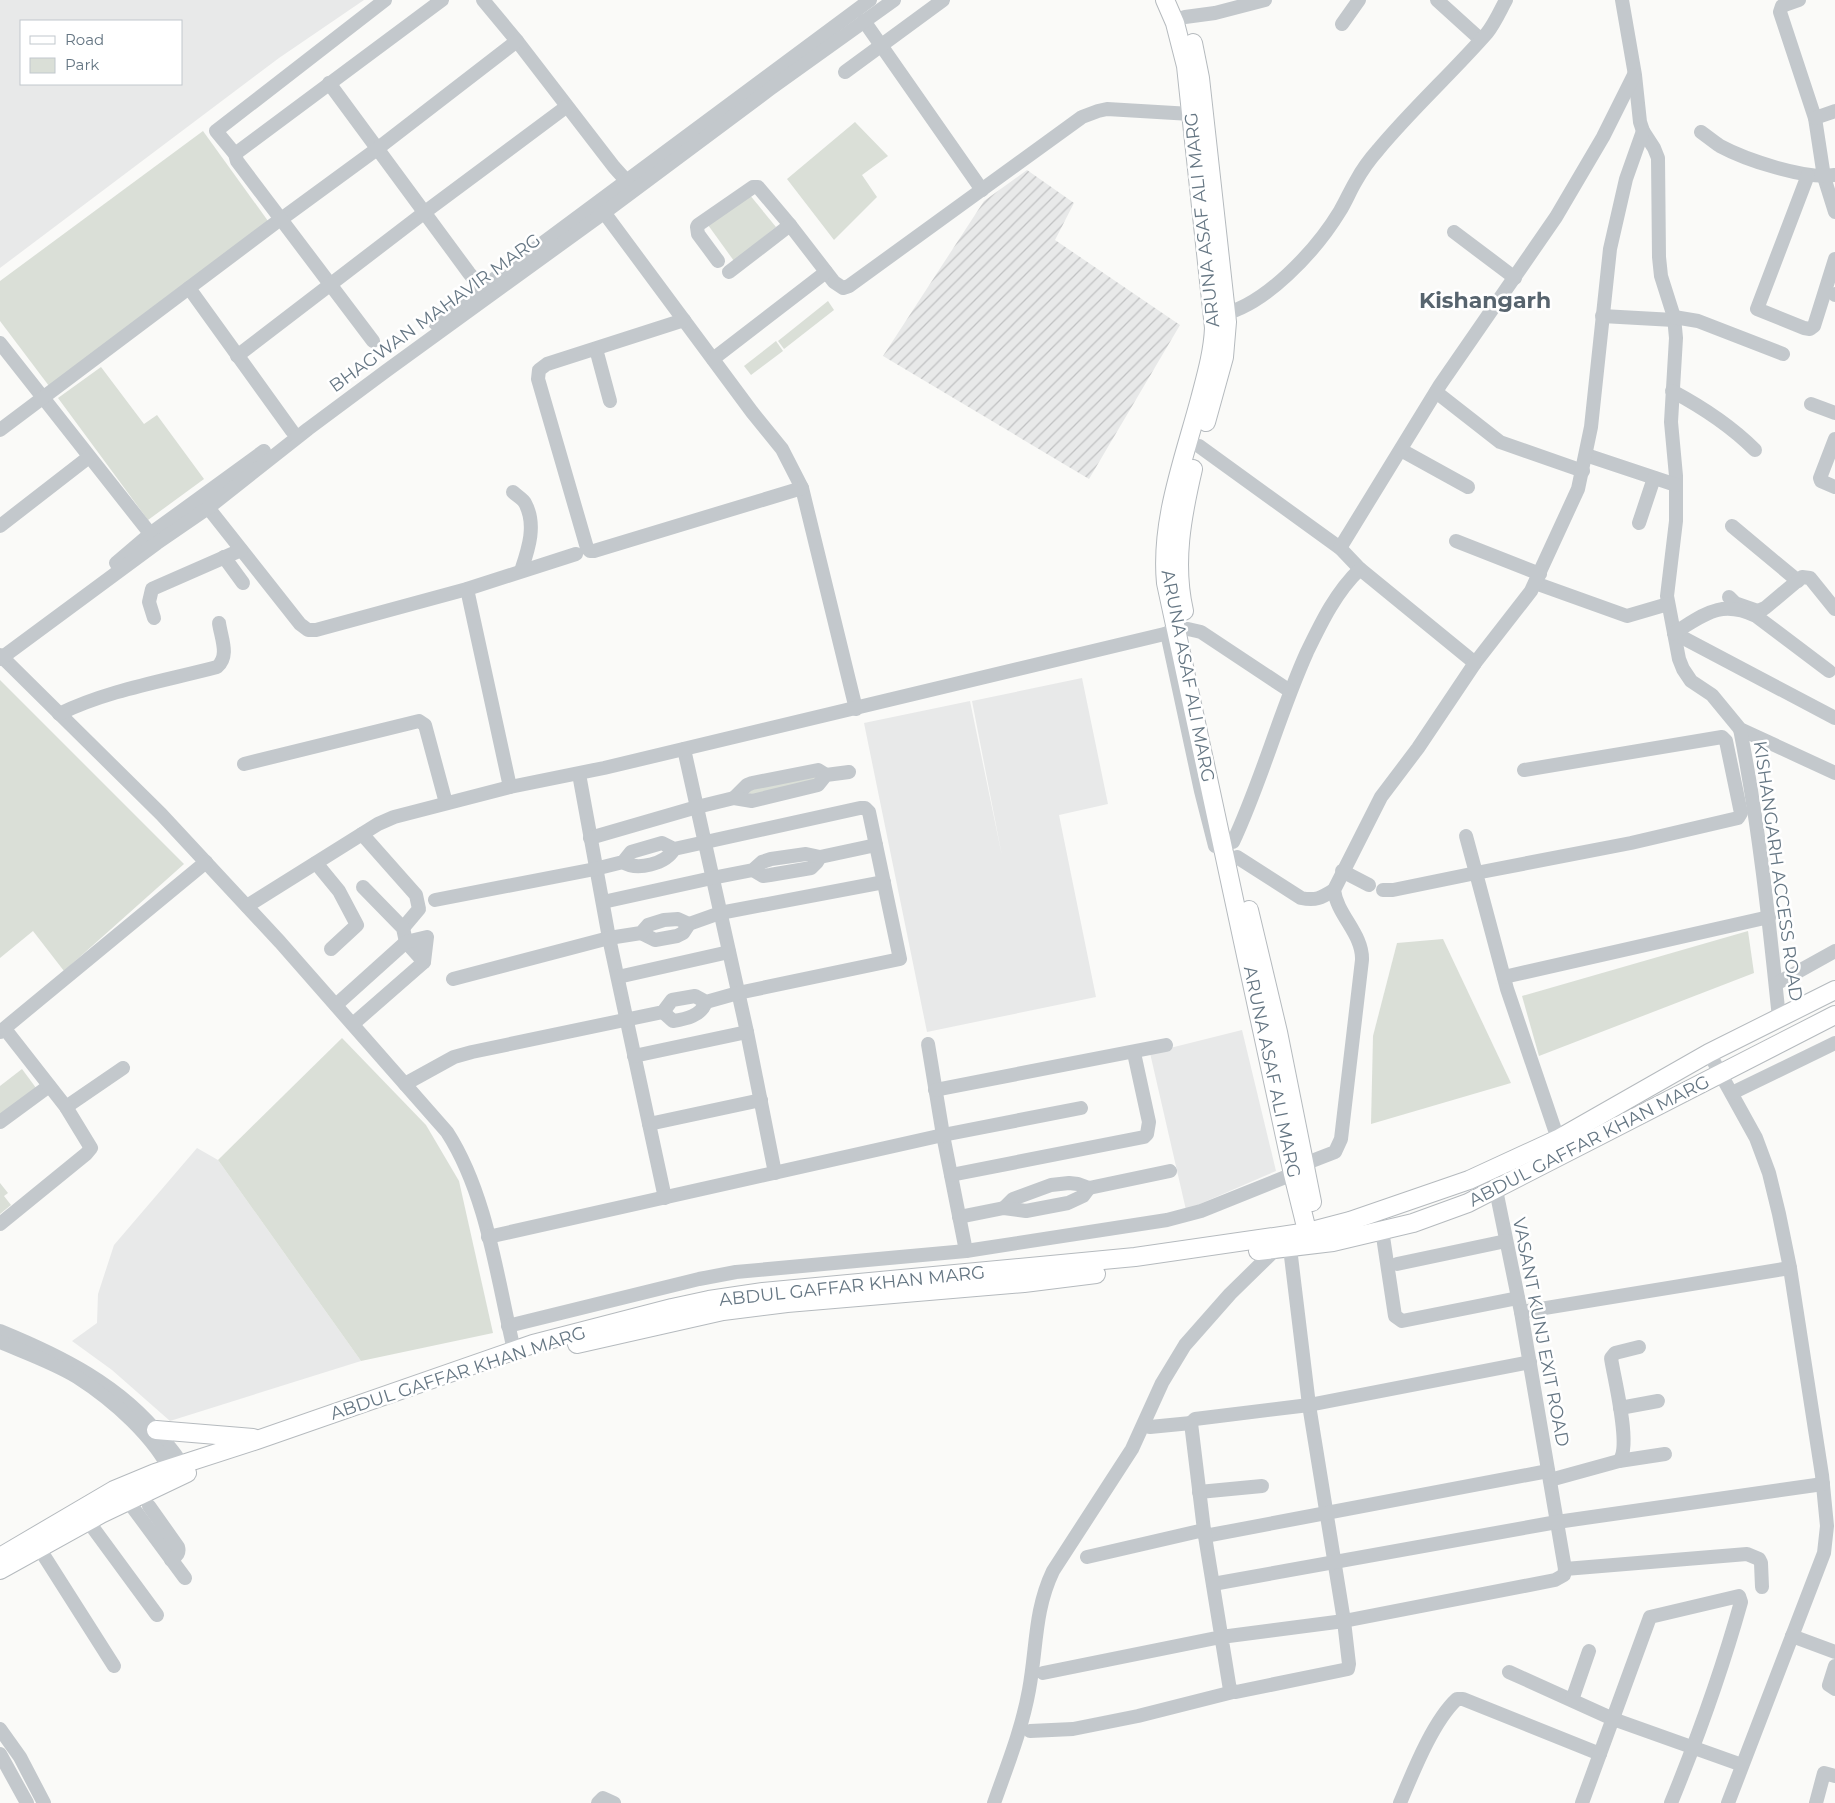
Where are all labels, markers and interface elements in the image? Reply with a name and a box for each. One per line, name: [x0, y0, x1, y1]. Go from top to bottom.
legend: [20, 20, 182, 85]
text: Road: [65, 30, 104, 49]
text: Park: [65, 55, 99, 74]
street label: ARUNA ASAF ALI MARG: [1180, 111, 1224, 329]
street label: BHAGWAN MAHAVIR MARG: [325, 229, 545, 397]
district label: Kishangarh: [1419, 287, 1551, 314]
street label: ARUNA ASAF ALI MARG: [1157, 568, 1219, 784]
street label: KISHANGARH ACCESS ROAD: [1749, 739, 1807, 1003]
street label: ARUNA ASAF ALI MARG: [1239, 964, 1305, 1180]
street label: ABDUL GAFFAR KHAN MARG: [1465, 1071, 1713, 1211]
street label: VASANT KUNJ EXIT ROAD: [1508, 1215, 1574, 1449]
street label: ABDUL GAFFAR KHAN MARG: [718, 1261, 986, 1311]
street label: ABDUL GAFFAR KHAN MARG: [327, 1321, 589, 1425]

